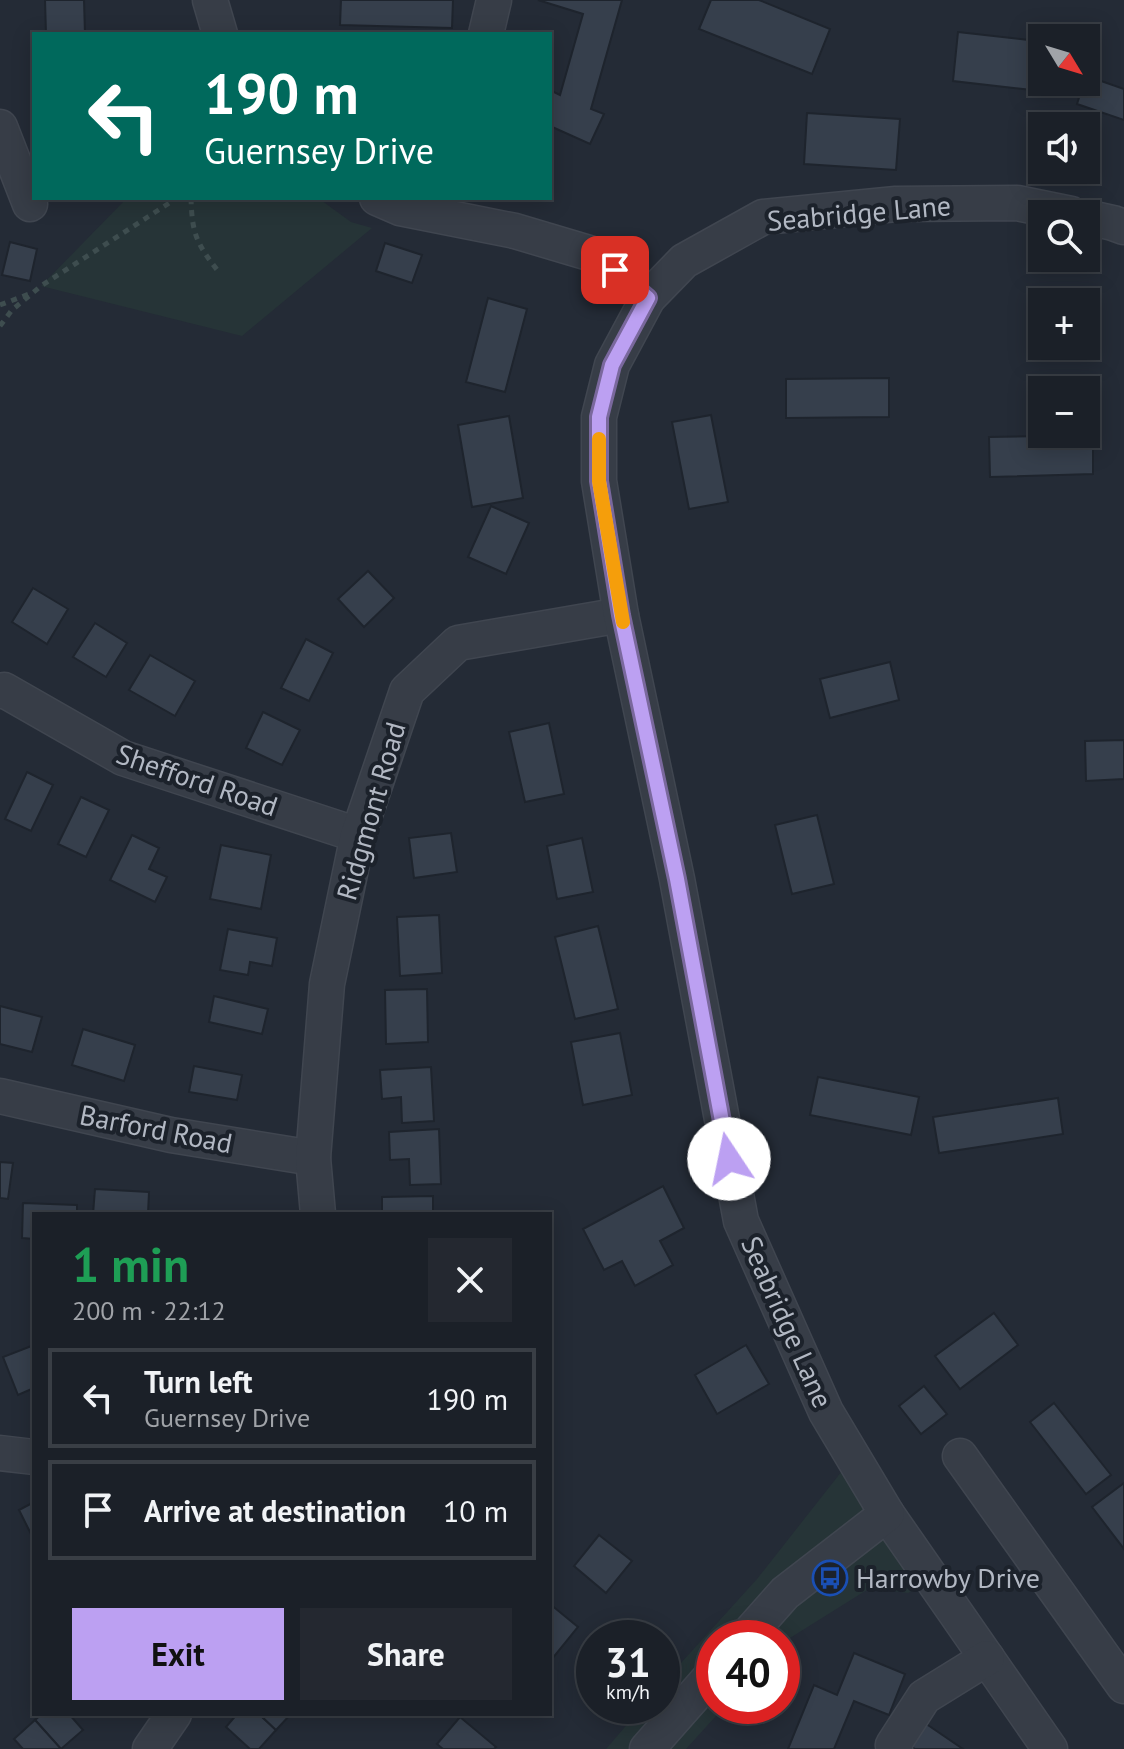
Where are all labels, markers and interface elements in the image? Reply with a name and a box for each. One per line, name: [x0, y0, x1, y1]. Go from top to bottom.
north arrow: [1028, 24, 1100, 96]
map controls: [1028, 24, 1100, 448]
text: 190 m: [204, 57, 359, 129]
icon: left: [72, 64, 176, 168]
button: sound: [1028, 112, 1100, 184]
text: Guernsey Drive: [204, 127, 434, 174]
street label: Seabridge Lane: [766, 186, 952, 239]
button: search: [1028, 200, 1100, 272]
pin: [581, 236, 649, 304]
icon: arrive: [593, 248, 637, 292]
button: +: [1028, 288, 1100, 360]
button: −: [1028, 376, 1100, 448]
street label: Ridgmont Road: [327, 718, 414, 904]
street label: Shefford Road: [112, 735, 283, 824]
street label: Barford Road: [77, 1096, 236, 1161]
position arrow: [687, 1117, 771, 1201]
street label: Seabridge Lane: [733, 1230, 842, 1413]
text: 1 min: [72, 1233, 189, 1295]
button: close: [428, 1238, 512, 1322]
text: 200 m · 22:12: [72, 1294, 226, 1327]
text: Turn left: [144, 1362, 252, 1401]
icon: left: [76, 1376, 120, 1420]
text: 190 m: [427, 1379, 508, 1418]
text: Guernsey Drive: [144, 1401, 310, 1434]
icon: arrive: [76, 1488, 120, 1532]
text: Arrive at destination: [144, 1491, 406, 1530]
text: 10 m: [443, 1491, 508, 1530]
bus stop icon: Harrowby Drive: [811, 1559, 849, 1597]
place label: Harrowby Drive: [856, 1559, 1040, 1596]
button: Exit: [72, 1608, 284, 1700]
button: Share: [300, 1608, 512, 1700]
speed limit sign: 40: [696, 1620, 800, 1724]
text: 31: [605, 1636, 651, 1688]
text: km/h: [606, 1679, 650, 1705]

